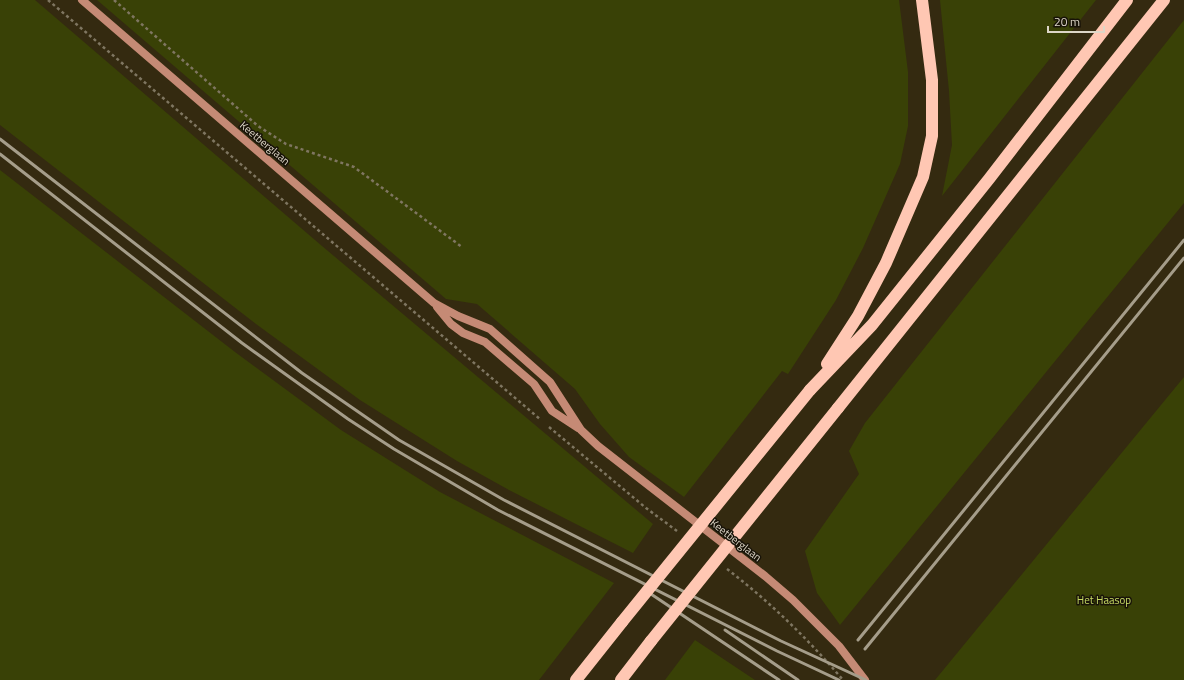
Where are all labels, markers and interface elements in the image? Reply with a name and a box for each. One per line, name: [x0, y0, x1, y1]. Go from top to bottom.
scale bar: [1048, 8, 1104, 34]
text: 20 m: [1054, 12, 1080, 31]
street label: Keetberglaan: [236, 117, 294, 169]
street label: Keetberglaan: [707, 515, 765, 565]
park label: Het Haasop: [1077, 592, 1131, 608]

